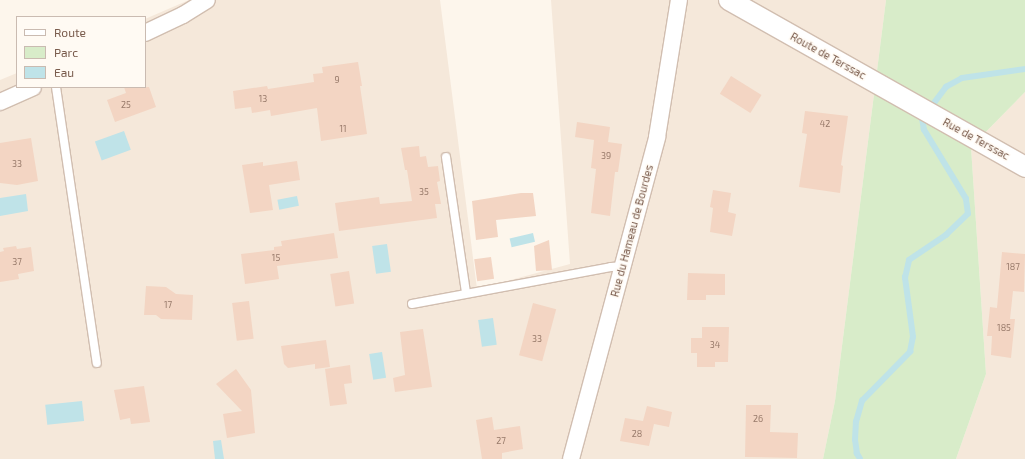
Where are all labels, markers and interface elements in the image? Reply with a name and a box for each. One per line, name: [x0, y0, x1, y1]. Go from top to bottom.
legend: [16, 16, 146, 88]
text: Route: [54, 25, 86, 39]
street label: Route de Terssac: [788, 30, 868, 82]
text: Parc: [54, 45, 78, 59]
text: Eau: [54, 65, 74, 79]
house number: 9: [334, 75, 340, 85]
house number: 13: [259, 94, 267, 104]
house number: 25: [121, 100, 131, 110]
street label: Rue de Terssac: [940, 115, 1012, 163]
house number: 42: [820, 119, 830, 129]
house number: 11: [339, 124, 347, 134]
house number: 39: [601, 151, 611, 161]
house number: 33: [12, 159, 22, 169]
street label: Rue du Hameau de Bourdes: [608, 163, 656, 299]
house number: 35: [419, 187, 429, 197]
house number: 15: [272, 253, 280, 263]
house number: 37: [12, 257, 22, 267]
house number: 187: [1006, 262, 1020, 272]
house number: 17: [164, 300, 172, 310]
house number: 185: [997, 323, 1011, 333]
house number: 33: [532, 334, 542, 344]
house number: 34: [710, 340, 720, 350]
house number: 26: [753, 414, 763, 424]
house number: 28: [632, 429, 642, 439]
house number: 27: [496, 436, 506, 446]

